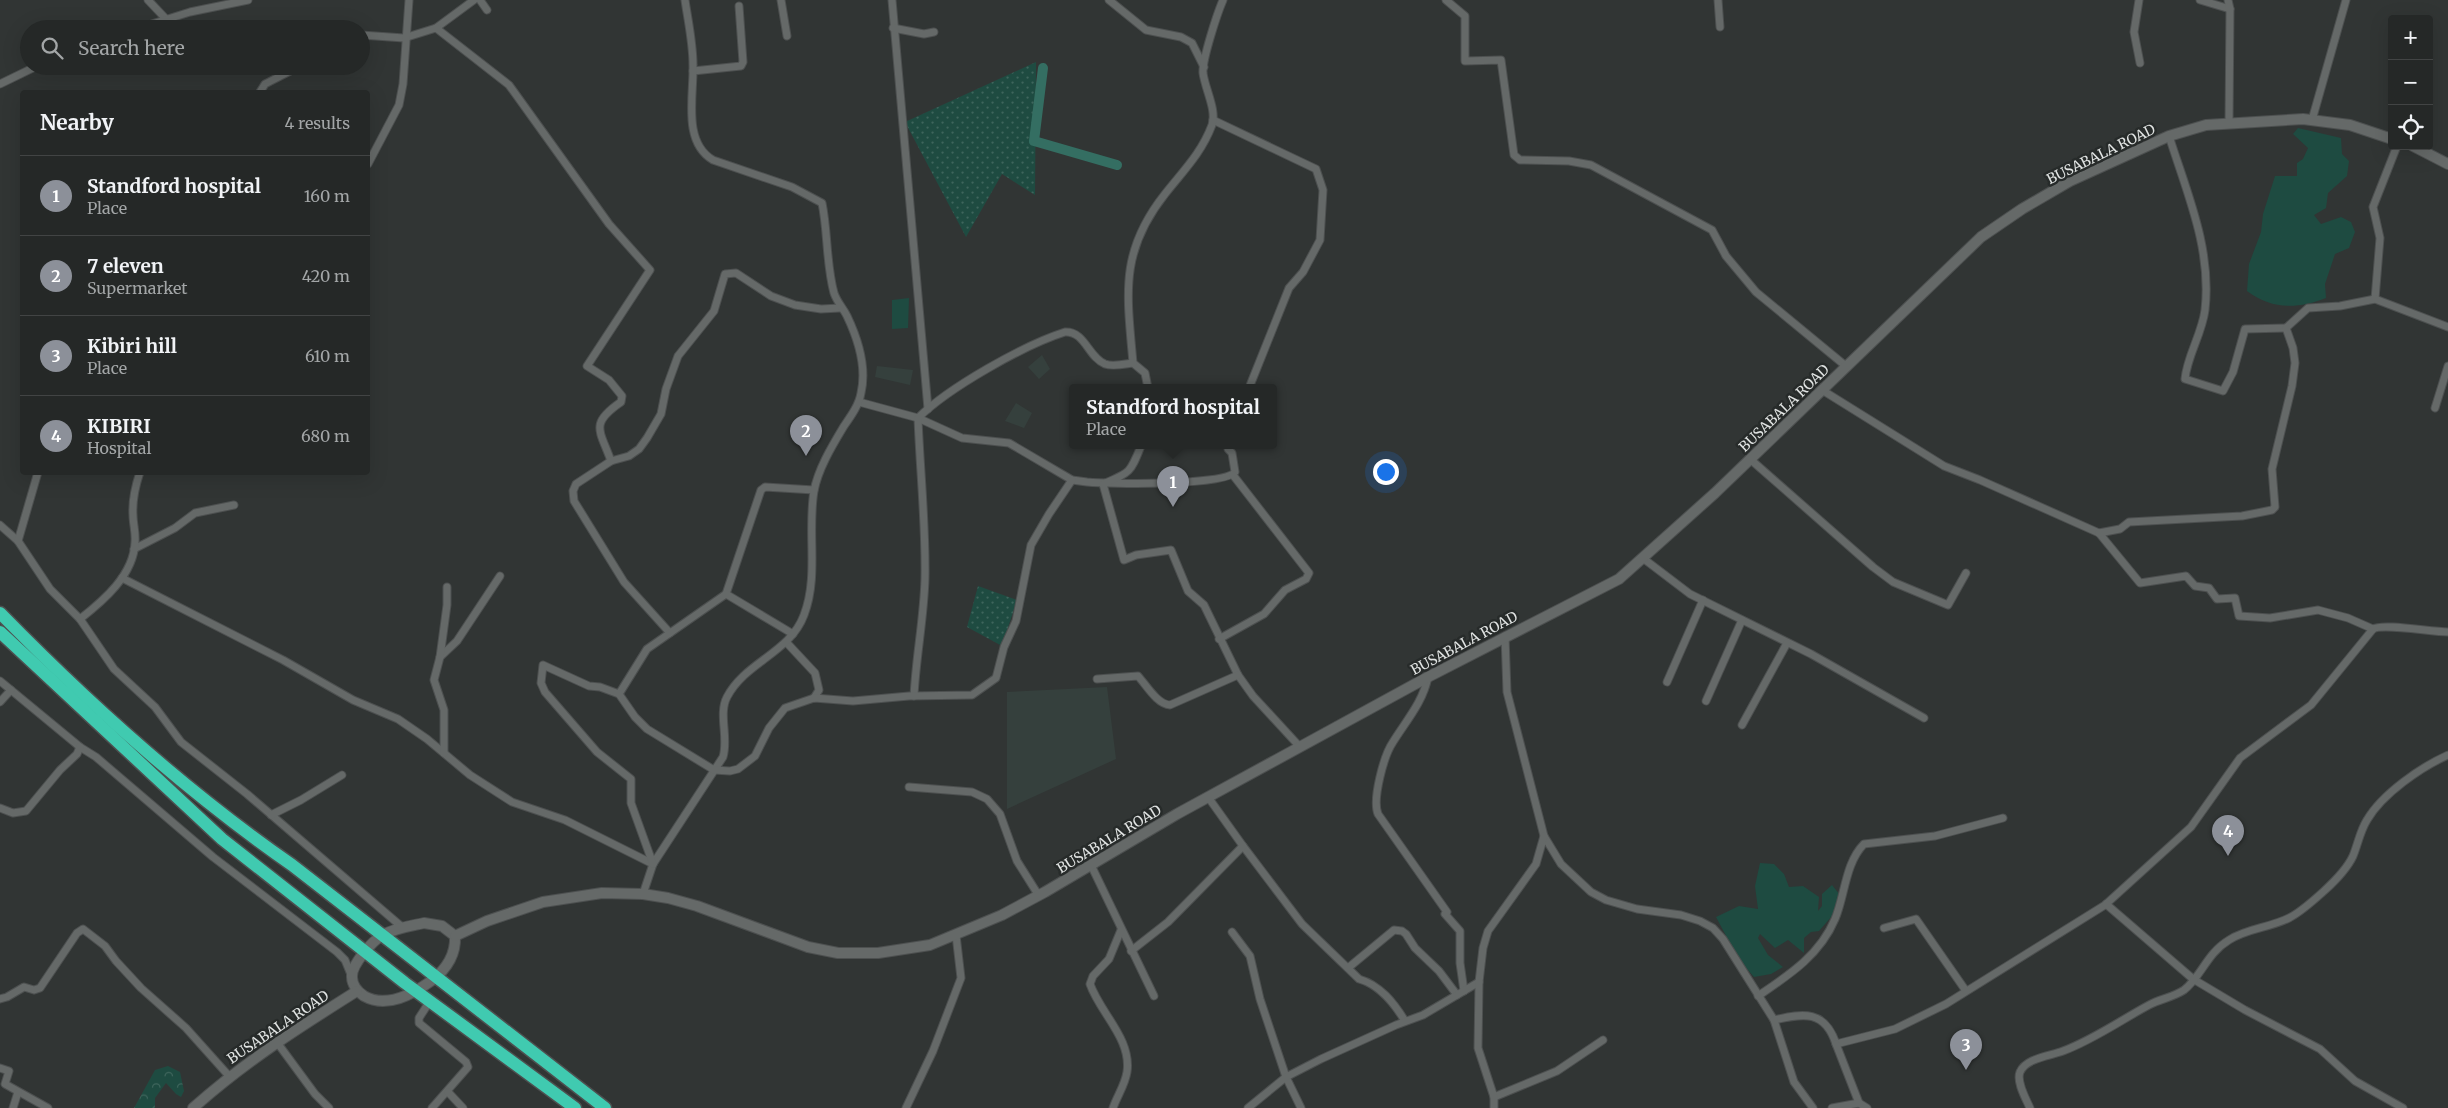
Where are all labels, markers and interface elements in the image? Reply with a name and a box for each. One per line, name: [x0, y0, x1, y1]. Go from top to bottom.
map controls: [2388, 15, 2433, 150]
button: +: [2388, 15, 2433, 60]
search box: [20, 20, 370, 75]
icon: search: [38, 34, 66, 62]
text: Search here: [78, 36, 185, 60]
button: −: [2388, 60, 2433, 105]
button: locate: [2388, 105, 2433, 150]
text: Nearby: [40, 109, 114, 136]
text: 4 results: [284, 113, 350, 133]
street label: BUSABALA ROAD: [2044, 120, 2159, 188]
text: Standford hospital: [87, 174, 261, 198]
text: 1: [52, 186, 60, 206]
text: 160 m: [304, 186, 350, 206]
text: Place: [87, 198, 127, 218]
text: 7 eleven: [87, 254, 164, 278]
text: 2: [51, 266, 61, 286]
text: 420 m: [302, 266, 350, 286]
text: Supermarket: [87, 278, 188, 298]
text: Kibiri hill: [87, 334, 177, 358]
text: 3: [51, 346, 61, 366]
text: 610 m: [305, 346, 350, 366]
text: Place: [87, 358, 127, 378]
street label: BUSABALA ROAD: [1735, 360, 1833, 456]
popup: [1069, 384, 1277, 449]
text: Standford hospital: [1086, 395, 1260, 419]
text: KIBIRI: [87, 414, 151, 438]
pin: 2: [790, 415, 822, 456]
text: Place: [1086, 419, 1126, 439]
text: 4: [51, 426, 61, 446]
text: 680 m: [301, 426, 350, 446]
text: Hospital: [87, 438, 151, 458]
your location: [1373, 459, 1399, 485]
pin: 1: [1157, 466, 1189, 507]
street label: BUSABALA ROAD: [1407, 607, 1521, 679]
street label: BUSABALA ROAD: [1053, 800, 1165, 877]
pin: 4: [2212, 815, 2244, 856]
street label: BUSABALA ROAD: [224, 986, 333, 1068]
pin: 3: [1950, 1029, 1982, 1070]

